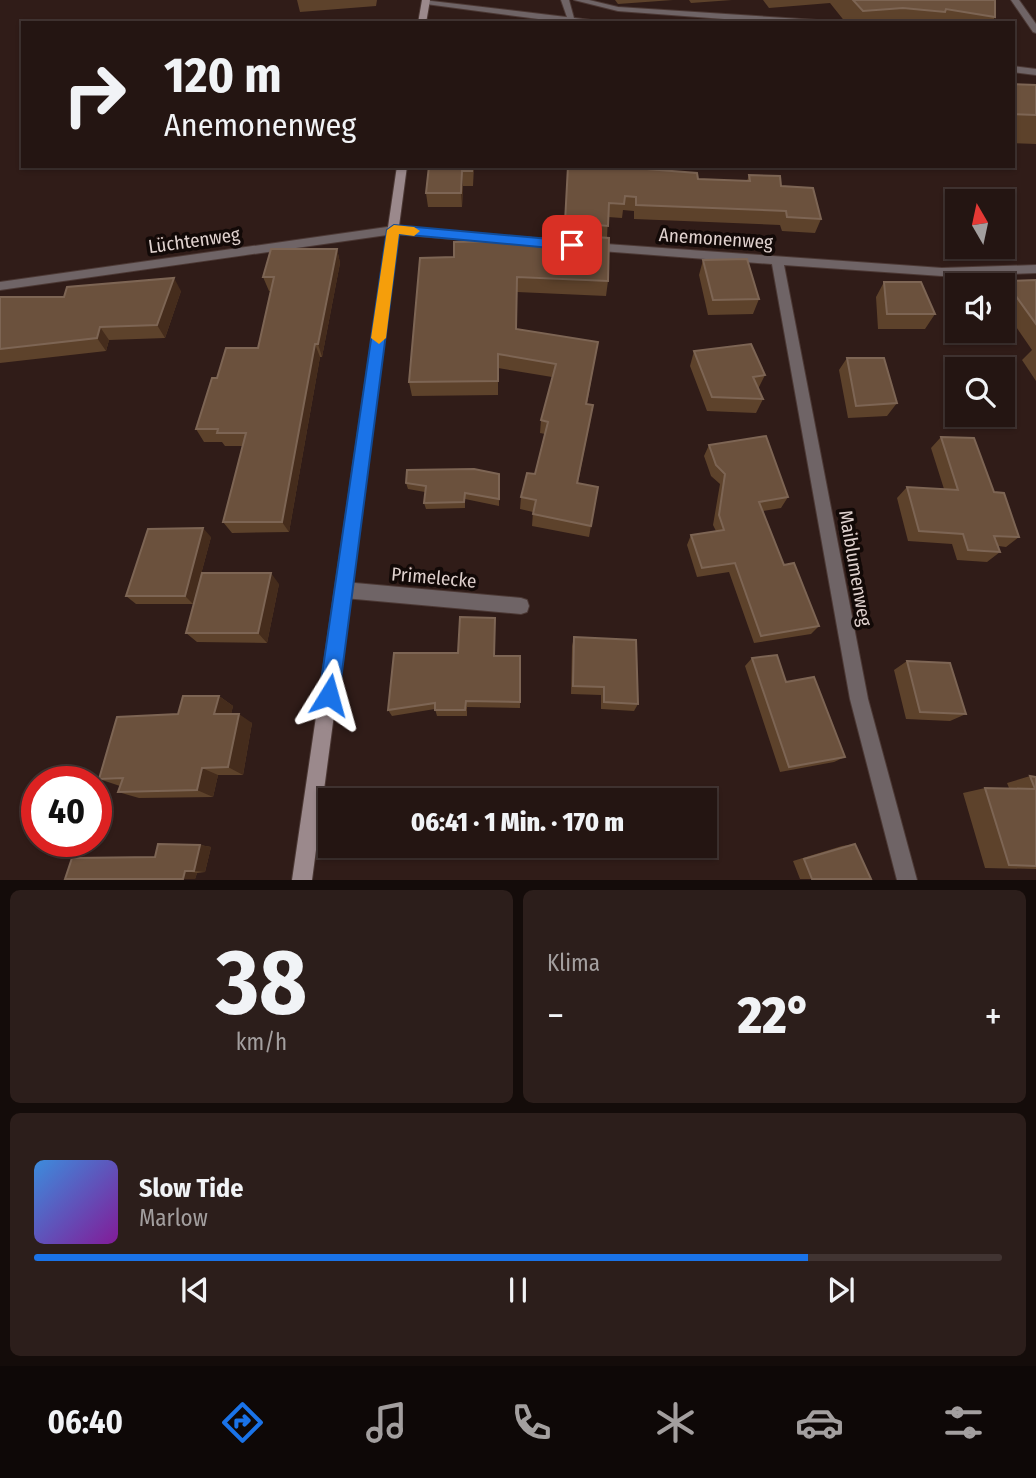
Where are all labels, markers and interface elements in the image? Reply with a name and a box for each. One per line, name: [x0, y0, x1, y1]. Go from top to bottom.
text: 120 m: [164, 46, 282, 105]
icon: right: [49, 49, 140, 140]
text: Anemonenweg: [164, 106, 356, 144]
north arrow: [945, 189, 1015, 259]
map controls: [945, 189, 1015, 427]
pin: [542, 215, 602, 275]
street label: Lüchtenweg: [147, 223, 241, 258]
street label: Anemonenweg: [658, 223, 774, 254]
icon: arrive: [553, 226, 591, 264]
button: sound: [945, 273, 1015, 343]
button: search: [945, 357, 1015, 427]
street label: Maiblumenweg: [834, 508, 877, 628]
street label: Primelecke: [390, 562, 478, 593]
position arrow: [292, 658, 366, 732]
speed limit sign: 40: [21, 766, 112, 857]
text: 06:41 · 1 Min. · 170 m: [411, 807, 624, 838]
text: 38: [216, 928, 307, 1037]
text: Klima: [547, 949, 600, 977]
text: 22°: [738, 984, 811, 1047]
text: −: [547, 993, 564, 1039]
text: +: [985, 993, 1002, 1039]
text: km/h: [236, 1028, 287, 1056]
text: Slow Tide: [139, 1173, 243, 1204]
text: Marlow: [139, 1204, 208, 1232]
icon: previous: [176, 1271, 214, 1309]
icon: pause: [499, 1271, 537, 1309]
icon: next: [822, 1271, 860, 1309]
icon: directions: [218, 1398, 267, 1447]
icon: music: [362, 1398, 411, 1447]
icon: phone: [507, 1398, 556, 1447]
icon: climate: [651, 1398, 700, 1447]
icon: car: [795, 1398, 844, 1447]
icon: filters: [939, 1398, 988, 1447]
text: 06:40: [48, 1403, 123, 1441]

